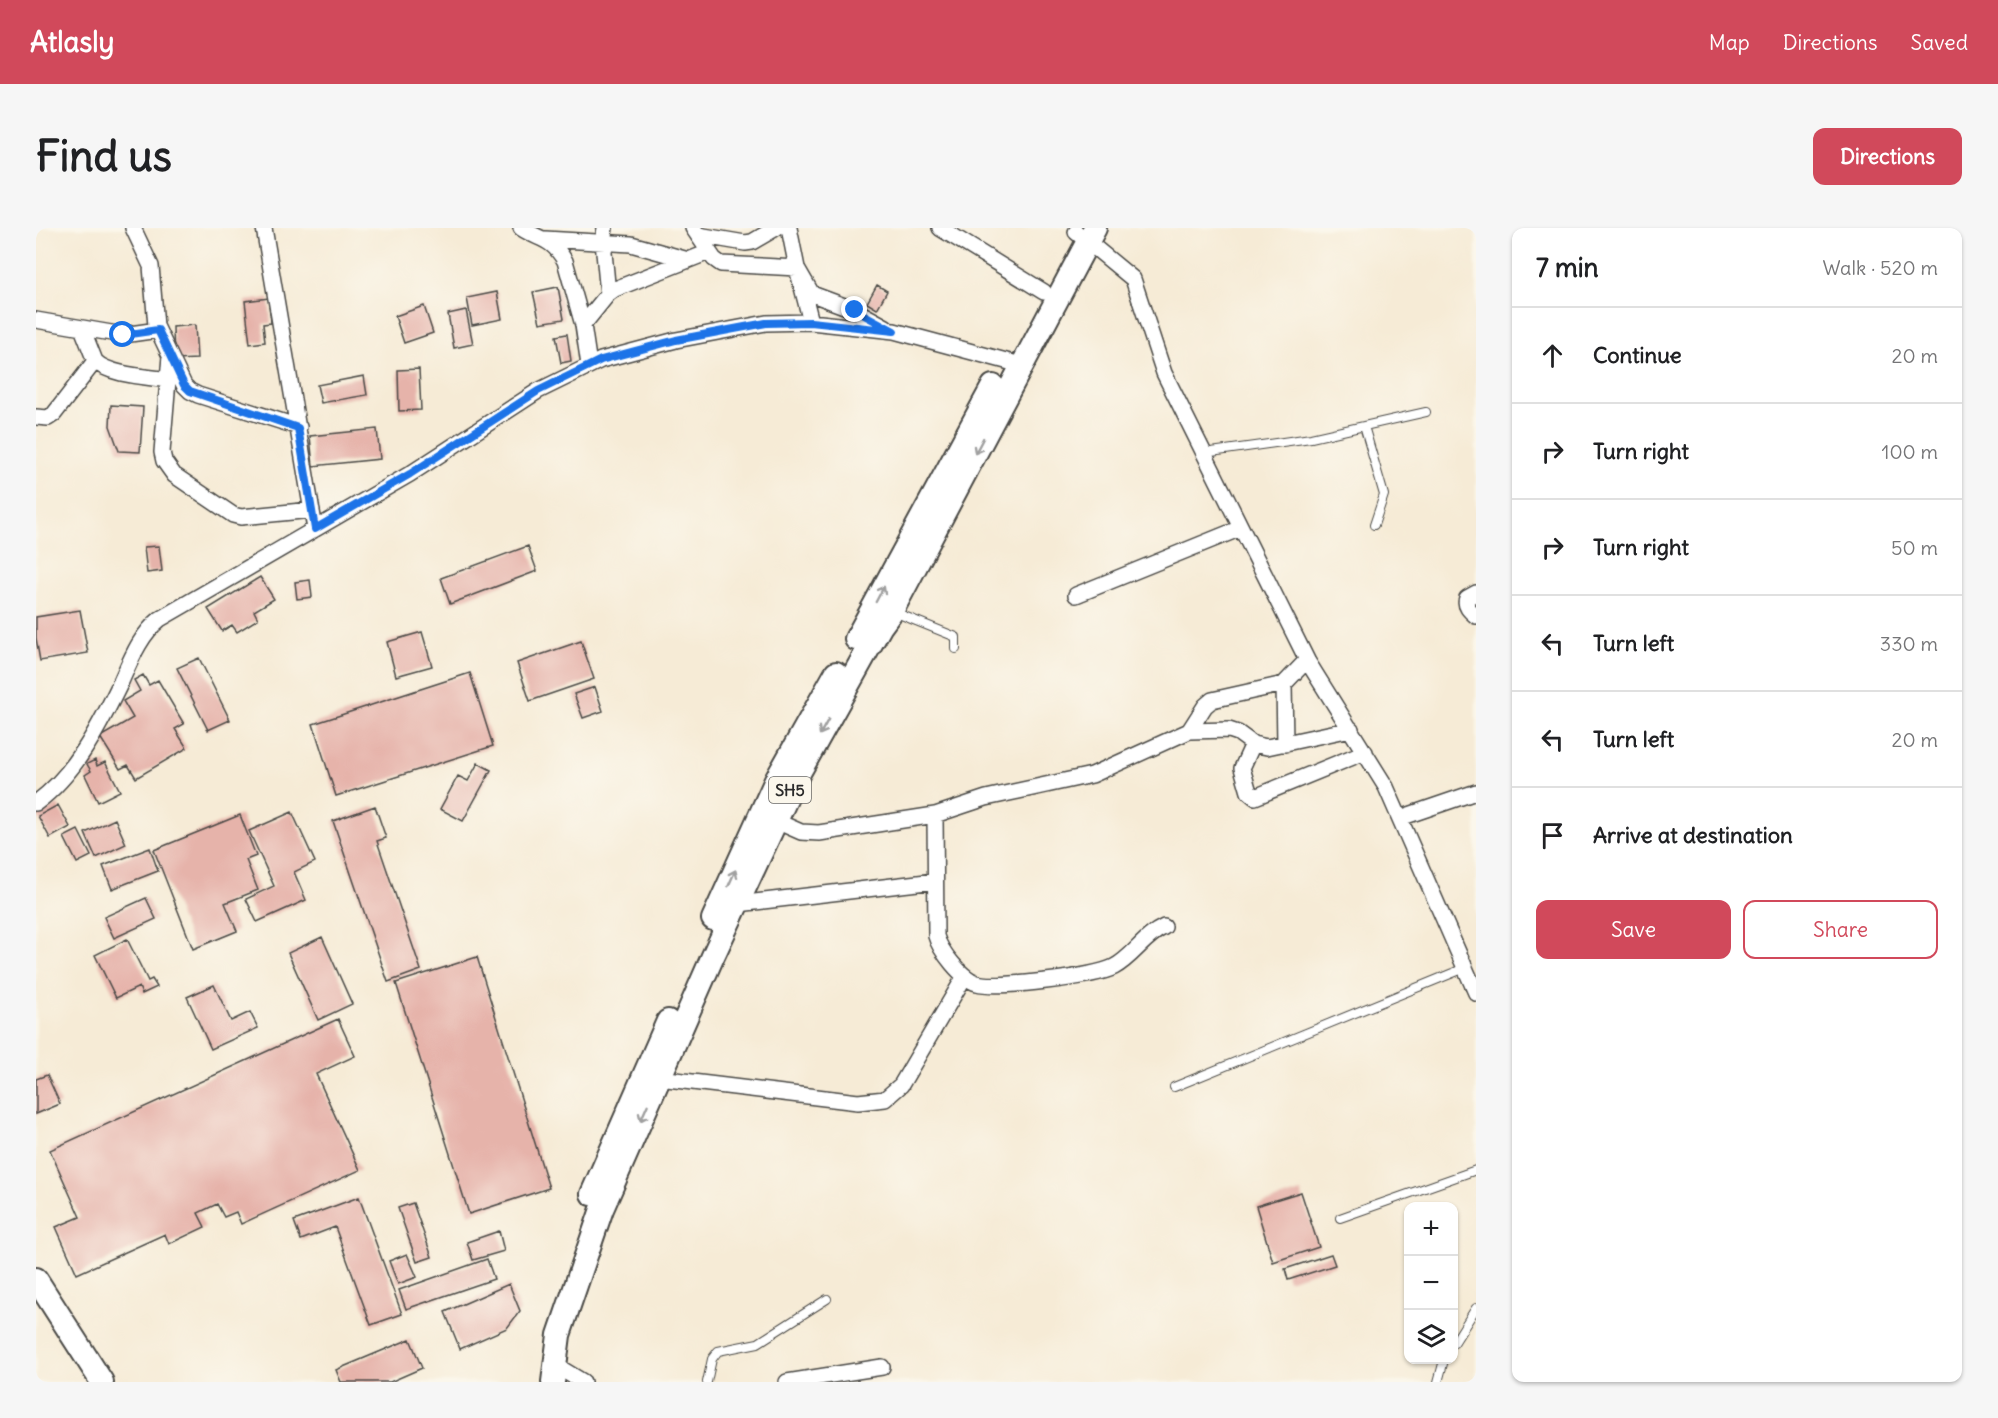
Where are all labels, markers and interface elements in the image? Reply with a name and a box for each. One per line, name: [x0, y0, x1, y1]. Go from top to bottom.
text: Atlasly: [30, 24, 114, 60]
text: Map: [1709, 29, 1750, 56]
text: Directions: [1783, 29, 1877, 56]
text: Saved: [1910, 29, 1968, 56]
button: Directions: [1813, 128, 1962, 185]
text: Find us: [36, 130, 172, 182]
text: 7 min: [1536, 251, 1599, 284]
text: Walk · 520 m: [1823, 255, 1938, 280]
route end: [841, 296, 867, 322]
route start: [109, 321, 135, 347]
icon: ahead: [1536, 339, 1569, 372]
text: Continue: [1593, 341, 1682, 369]
text: 20 m: [1892, 343, 1938, 368]
icon: right: [1536, 435, 1569, 468]
one-way arrow: [972, 437, 984, 455]
text: Turn right: [1593, 437, 1689, 465]
text: 100 m: [1881, 439, 1938, 464]
icon: right: [1536, 531, 1569, 564]
text: Turn right: [1593, 533, 1689, 561]
text: 50 m: [1891, 535, 1938, 560]
one-way arrow: [874, 586, 886, 603]
icon: left: [1536, 627, 1569, 660]
text: Turn left: [1593, 629, 1674, 657]
text: 330 m: [1880, 631, 1938, 656]
one-way arrow: [818, 718, 830, 735]
icon: left: [1536, 723, 1569, 756]
text: Turn left: [1593, 725, 1674, 753]
text: 20 m: [1892, 727, 1938, 752]
road number: SH5: [769, 777, 811, 803]
icon: arrive: [1536, 819, 1569, 852]
text: Arrive at destination: [1593, 821, 1793, 849]
one-way arrow: [726, 870, 738, 888]
button: Save: [1536, 900, 1731, 959]
button: Share: [1743, 900, 1938, 959]
one-way arrow: [638, 1103, 649, 1122]
map controls: [1404, 1202, 1458, 1364]
button: +: [1404, 1202, 1458, 1256]
button: −: [1404, 1256, 1458, 1310]
button: layers: [1404, 1310, 1458, 1364]

